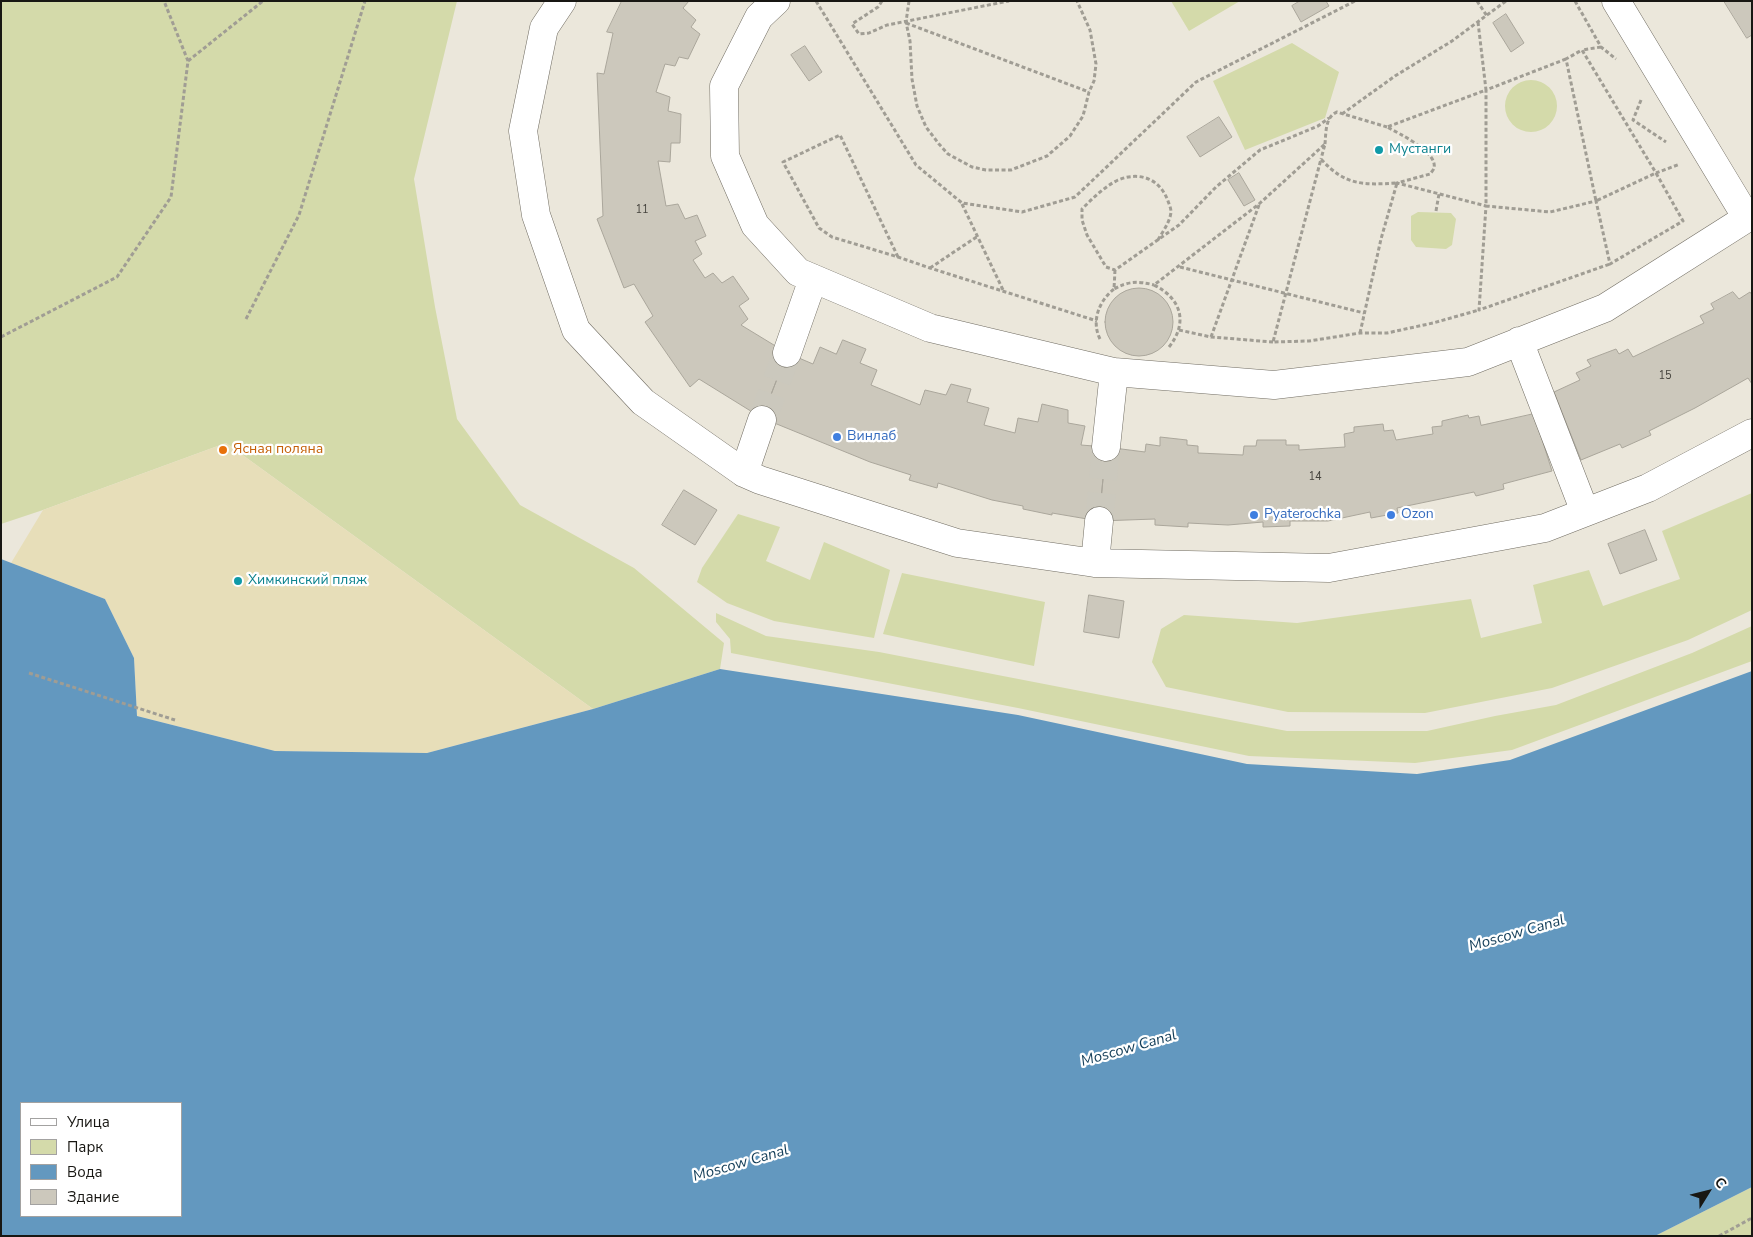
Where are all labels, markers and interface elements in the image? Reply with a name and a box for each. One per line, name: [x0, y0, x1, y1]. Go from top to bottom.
place label: Мустанги: [1389, 142, 1451, 158]
marker: Мустанги: [1373, 144, 1385, 156]
house number: 11: [635, 203, 649, 217]
house number: 15: [1658, 369, 1672, 383]
place label: Винлаб: [847, 429, 896, 445]
marker: Винлаб: [831, 431, 843, 443]
place label: Ясная поляна: [233, 442, 323, 458]
marker: Ясная поляна: [217, 444, 229, 456]
house number: 14: [1308, 470, 1322, 484]
place label: Pyaterochka: [1264, 507, 1341, 523]
place label: Ozon: [1401, 507, 1434, 523]
marker: Pyaterochka: [1248, 509, 1260, 521]
marker: Ozon: [1385, 509, 1397, 521]
place label: Химкинский пляж: [248, 573, 367, 589]
marker: Химкинский пляж: [232, 575, 244, 587]
water label: Moscow Canal: [1467, 912, 1567, 956]
water label: Moscow Canal: [1079, 1027, 1179, 1071]
legend: [20, 1102, 182, 1217]
text: Улица: [67, 1112, 110, 1132]
text: Парк: [67, 1137, 103, 1157]
water label: Moscow Canal: [691, 1142, 791, 1186]
text: Вода: [67, 1162, 103, 1182]
north arrow: [1683, 1167, 1733, 1217]
text: С: [1710, 1173, 1731, 1192]
text: Здание: [67, 1187, 119, 1207]

